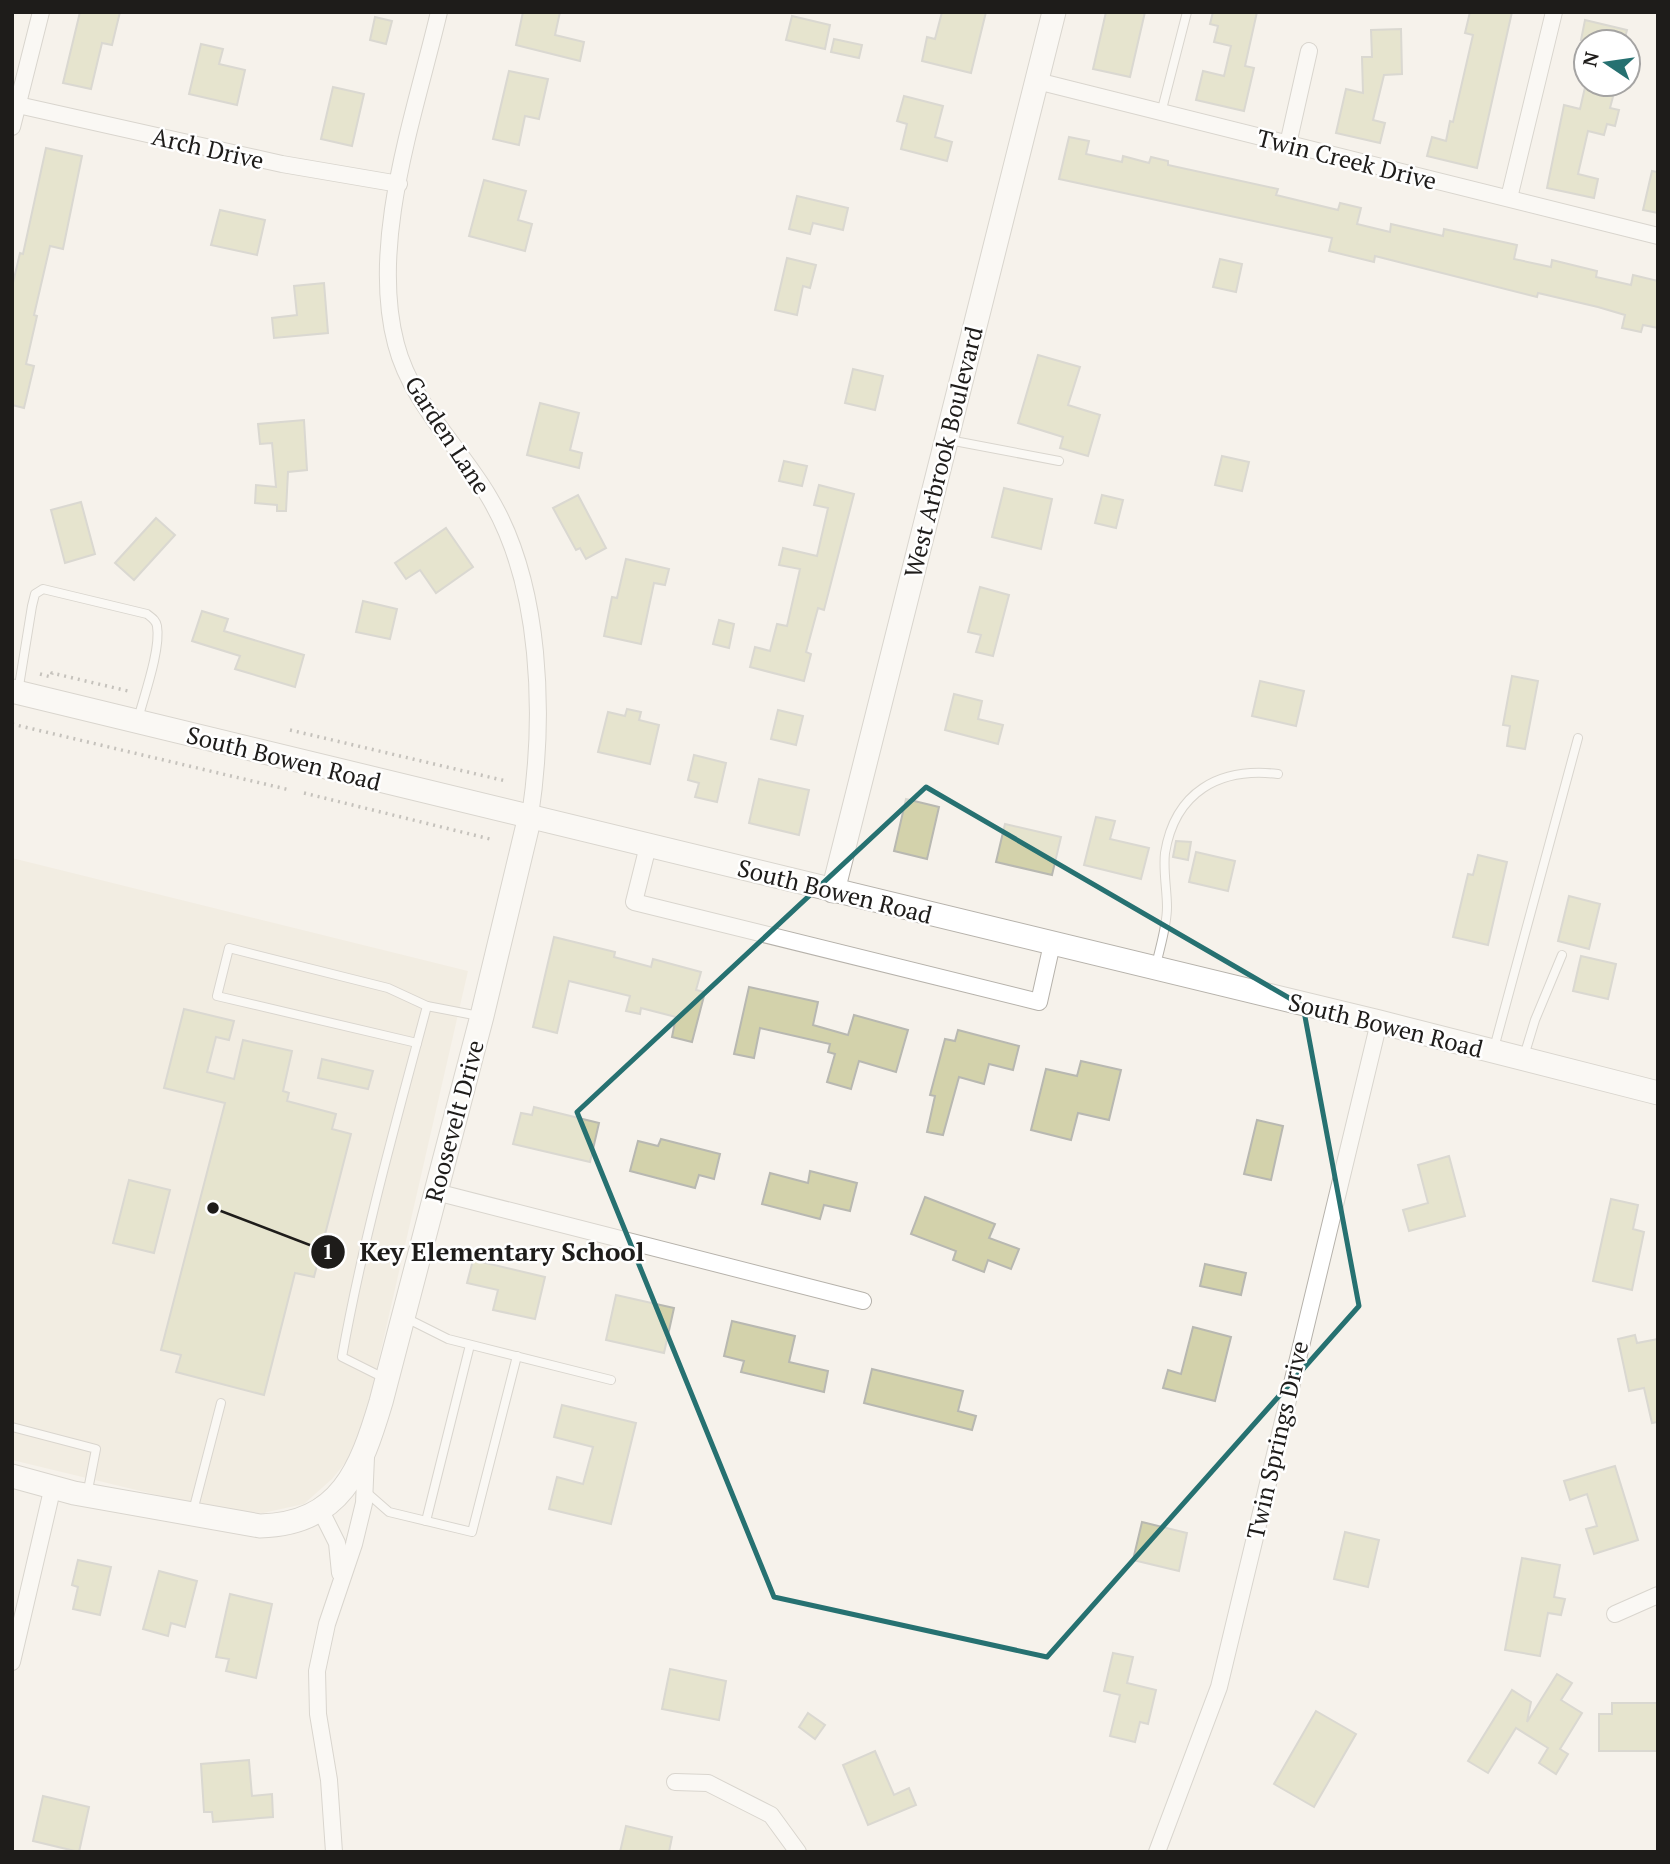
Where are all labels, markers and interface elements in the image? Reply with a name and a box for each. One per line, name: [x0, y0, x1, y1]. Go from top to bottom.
north arrow: [1572, 28, 1642, 98]
text: N: [1576, 49, 1604, 69]
street label: Arch Drive: [149, 120, 267, 176]
street label: Twin Creek Drive: [1254, 121, 1440, 197]
street label: West Arbrook Boulevard: [896, 323, 990, 581]
street label: Garden Lane: [398, 370, 498, 500]
street label: South Bowen Road: [183, 718, 385, 798]
street label: South Bowen Road: [734, 851, 936, 931]
street label: South Bowen Road: [1285, 985, 1487, 1065]
street label: Roosevelt Drive: [417, 1036, 491, 1206]
callout: Key Elementary School: [310, 1228, 658, 1275]
text: Key Elementary School: [360, 1234, 644, 1268]
text: 1: [322, 1237, 334, 1265]
street label: Twin Springs Drive: [1239, 1338, 1315, 1542]

